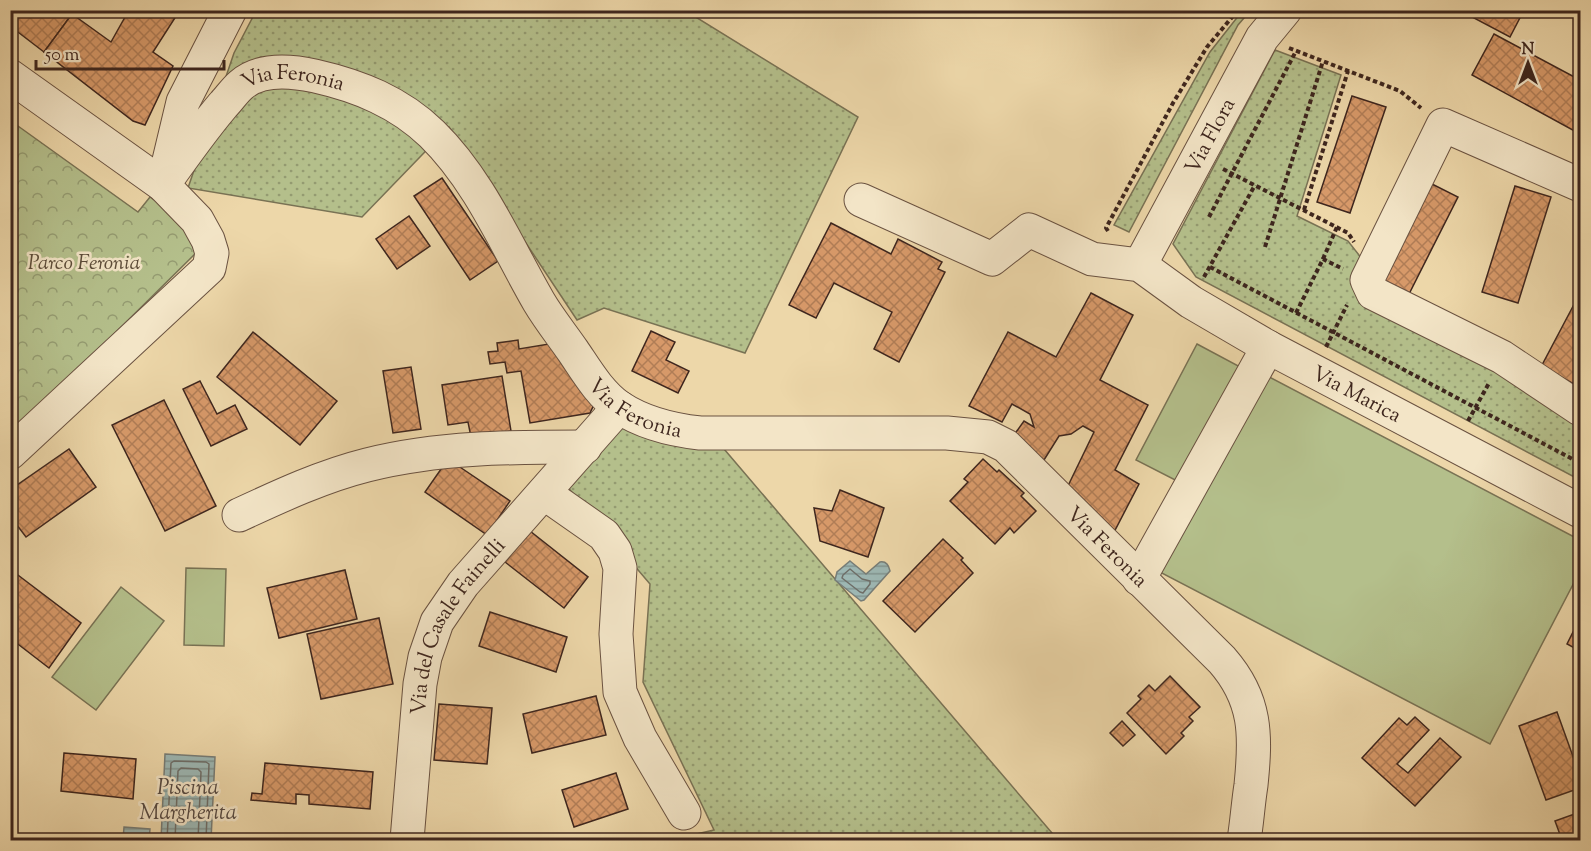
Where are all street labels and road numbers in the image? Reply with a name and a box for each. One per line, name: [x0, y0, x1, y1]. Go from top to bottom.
street label: Via Feronia: [237, 59, 348, 100]
street label: Via Flora: [1179, 93, 1244, 180]
street label: Via Marica: [1306, 360, 1406, 432]
street label: Via Feronia: [580, 372, 684, 447]
street label: Via Feronia: [1058, 501, 1154, 596]
street label: Via del Casale Fainelli: [404, 533, 514, 716]

